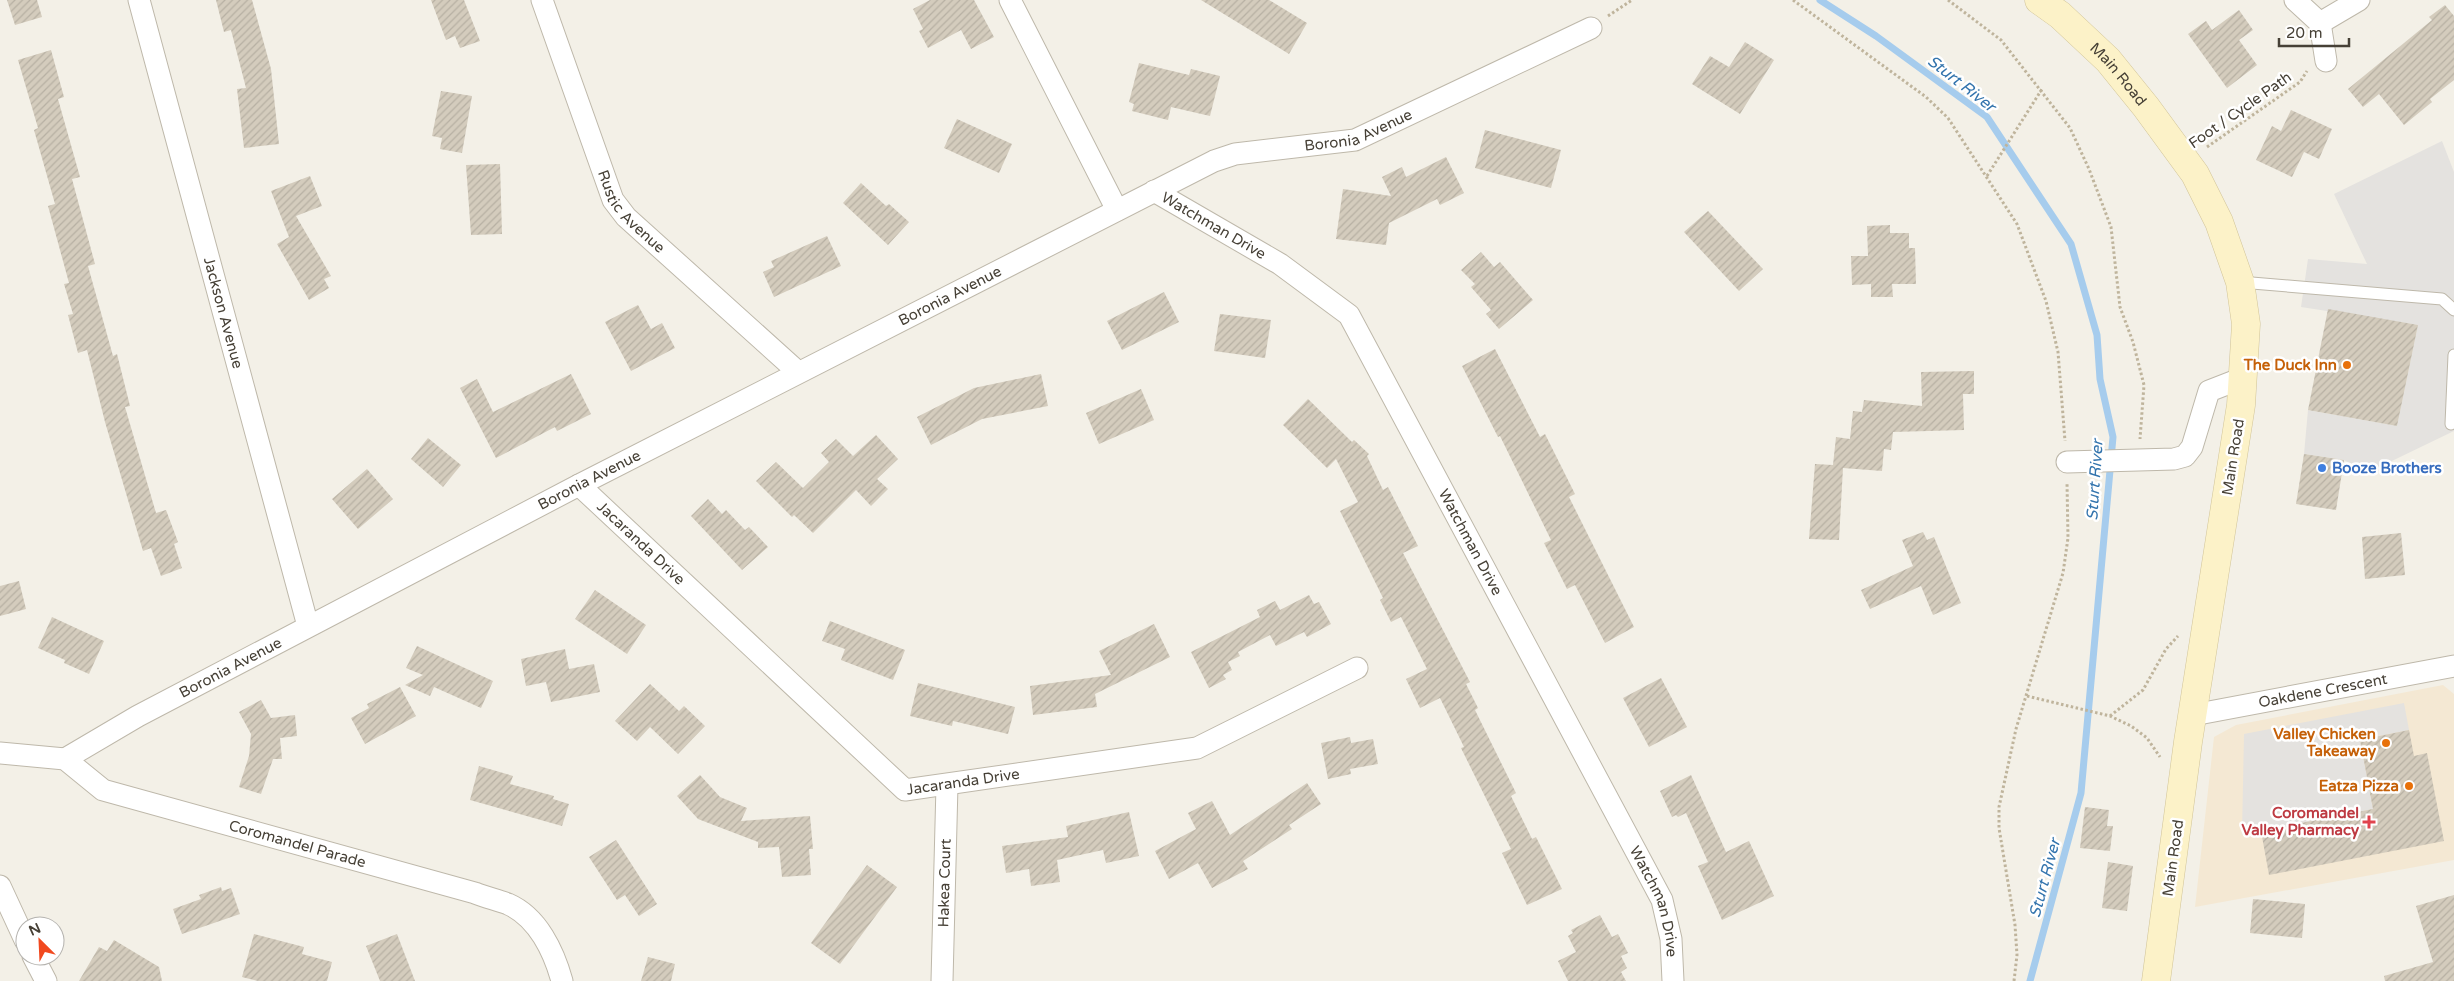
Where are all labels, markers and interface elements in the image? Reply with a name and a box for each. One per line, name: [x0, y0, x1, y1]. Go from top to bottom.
scale bar: [2279, 15, 2349, 47]
text: 20 m: [2286, 24, 2323, 42]
street label: Main Road: [2086, 39, 2150, 109]
water label: Sturt River: [1923, 51, 2001, 118]
street label: Foot / Cycle Path: [2185, 68, 2295, 152]
street label: Boronia Avenue: [1303, 105, 1415, 155]
street label: Rustic Avenue: [594, 168, 669, 257]
street label: Watchman Drive: [1158, 188, 1269, 263]
street label: Jackson Avenue: [200, 255, 247, 370]
street label: Boronia Avenue: [895, 262, 1004, 329]
place label: The Duck Inn: [2243, 356, 2337, 374]
marker: The Duck Inn: [2341, 359, 2353, 371]
street label: Main Road: [2218, 417, 2248, 497]
water label: Sturt River: [2082, 437, 2108, 521]
street label: Boronia Avenue: [535, 446, 644, 514]
place label: Booze Brothers: [2332, 459, 2442, 477]
marker: Booze Brothers: [2316, 462, 2328, 474]
street label: Watchman Drive: [1435, 486, 1506, 598]
street label: Jacaranda Drive: [593, 498, 689, 589]
street label: Boronia Avenue: [176, 633, 285, 702]
street label: Oakdene Crescent: [2257, 670, 2389, 712]
place label: Valley Chicken Takeaway: [2273, 725, 2376, 761]
marker: Valley Chicken Takeaway: [2380, 737, 2392, 749]
street label: Jacaranda Drive: [905, 765, 1021, 799]
place label: Eatza Pizza: [2319, 777, 2399, 795]
marker: Eatza Pizza: [2403, 780, 2415, 792]
place label: Coromandel Valley Pharmacy: [2242, 804, 2359, 840]
street label: Coromandel Parade: [227, 816, 368, 871]
marker: Coromandel Valley Pharmacy: [2363, 816, 2375, 828]
street label: Main Road: [2159, 818, 2187, 898]
water label: Sturt River: [2025, 835, 2066, 920]
street label: Hakea Court: [934, 838, 955, 928]
street label: Watchman Drive: [1626, 843, 1681, 957]
north arrow: [15, 916, 65, 966]
text: N: [26, 920, 44, 940]

